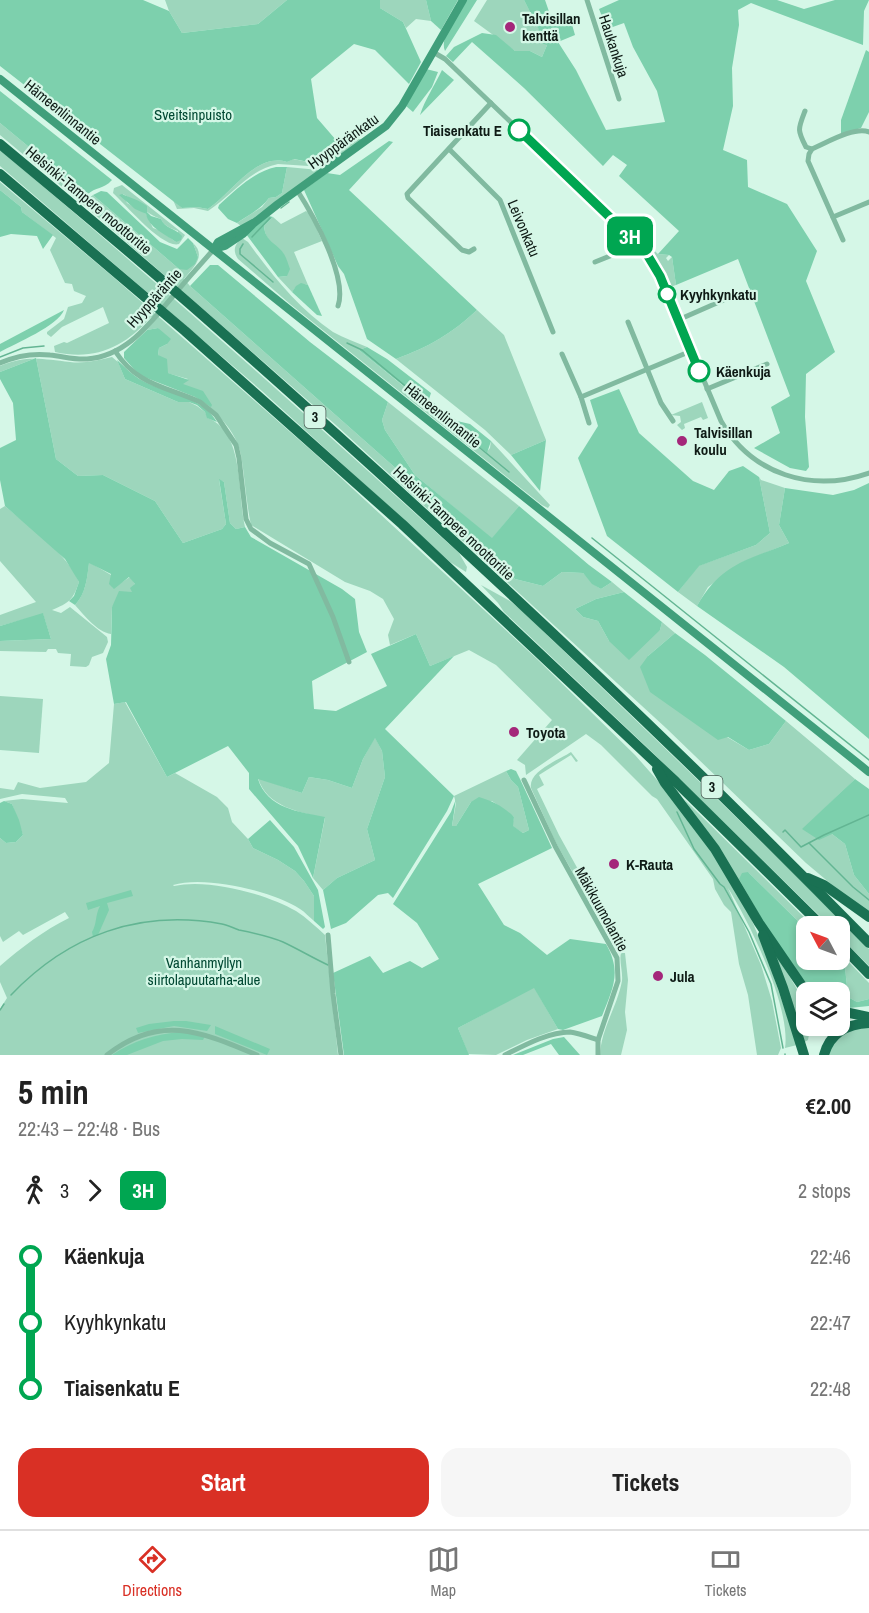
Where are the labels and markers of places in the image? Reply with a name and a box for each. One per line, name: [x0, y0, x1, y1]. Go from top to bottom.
place label: Talvisillan kenttä: [522, 8, 581, 46]
marker: Talvisillan kenttä: [503, 20, 517, 34]
marker: Tiaisenkatu E: [508, 119, 530, 141]
place label: Tiaisenkatu E: [423, 120, 502, 141]
place label: Kyyhkynkatu: [680, 284, 757, 305]
marker: Kyyhkynkatu: [658, 285, 676, 303]
marker: Käenkuja: [688, 360, 710, 382]
place label: Käenkuja: [716, 361, 771, 382]
place label: Talvisillan koulu: [694, 422, 753, 460]
marker: Talvisillan koulu: [675, 434, 689, 448]
place label: Toyota: [526, 722, 566, 743]
marker: Toyota: [507, 725, 521, 739]
place label: K-Rauta: [626, 854, 673, 875]
marker: K-Rauta: [607, 857, 621, 871]
place label: Jula: [670, 966, 695, 987]
marker: Jula: [651, 969, 665, 983]

